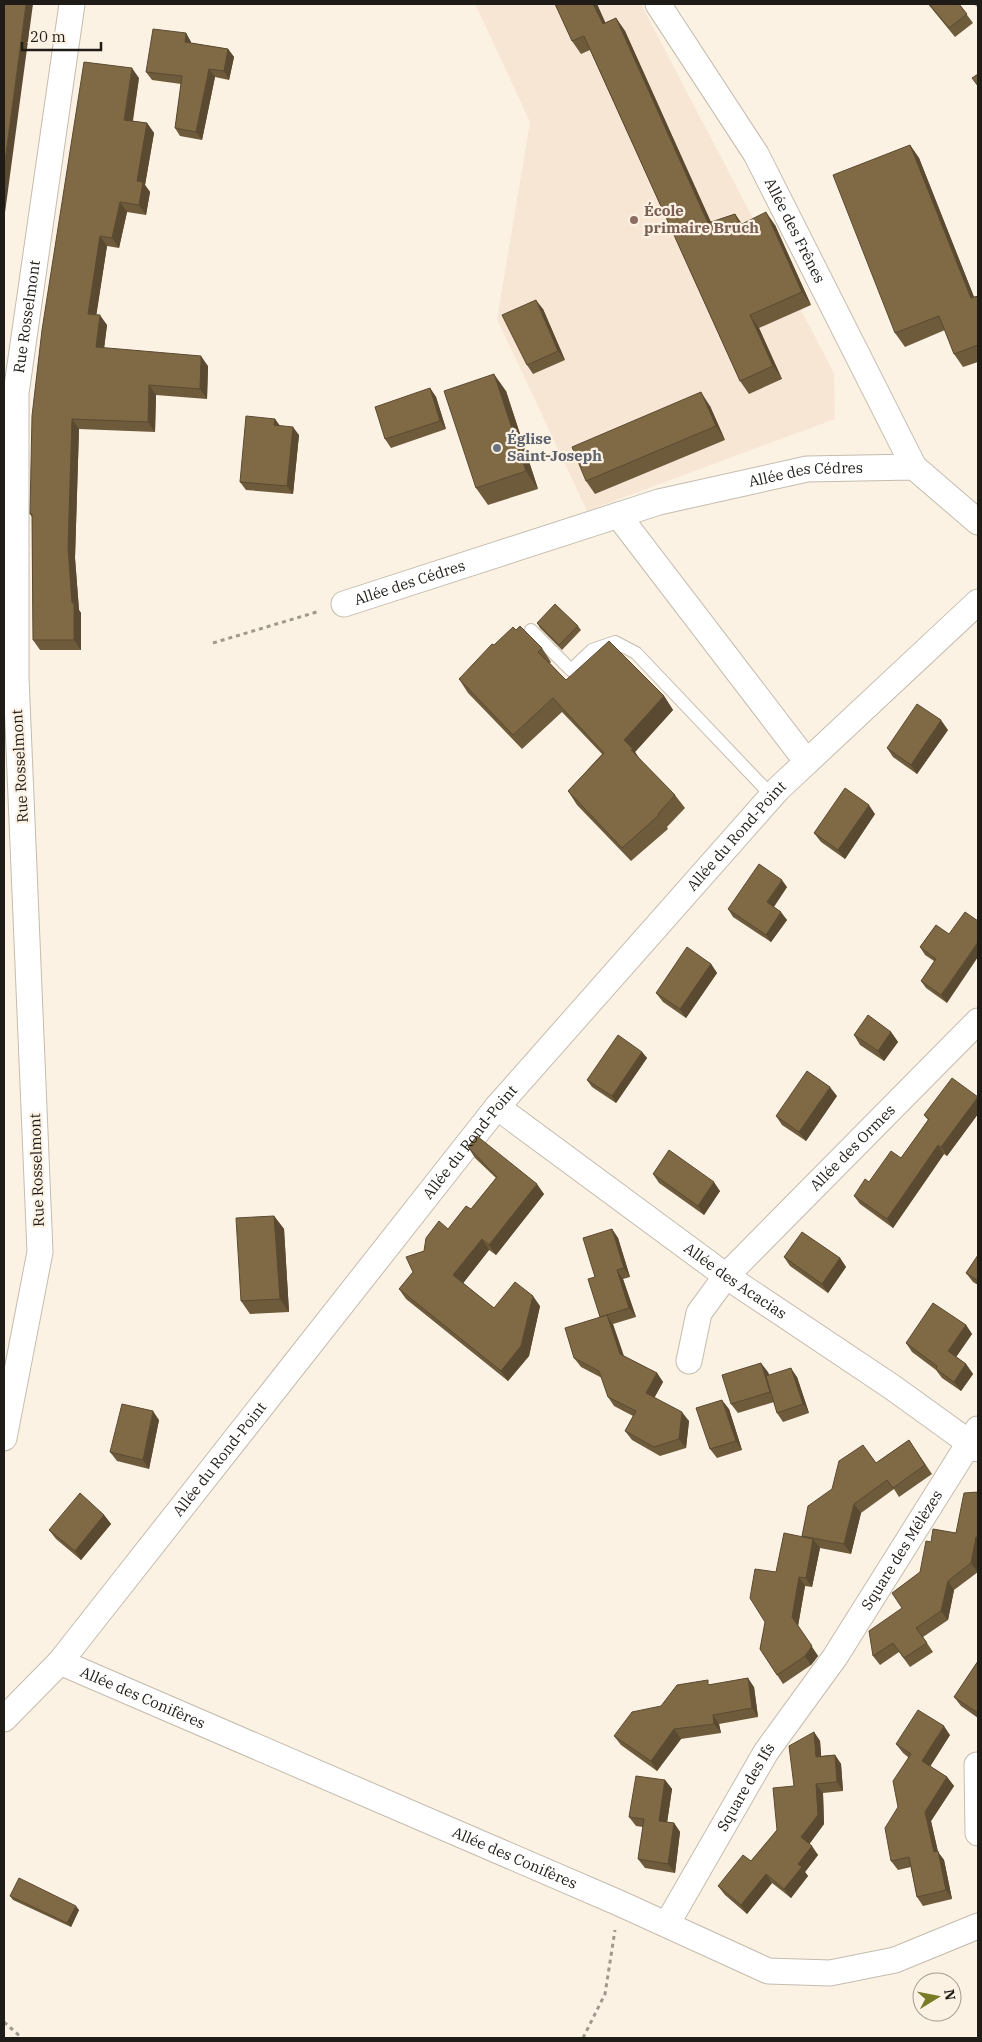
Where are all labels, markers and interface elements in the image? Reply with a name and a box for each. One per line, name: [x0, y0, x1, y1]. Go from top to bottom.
scale bar: [22, 20, 101, 52]
text: 20 m: [30, 27, 66, 46]
street label: Allée des Frênes: [761, 175, 830, 286]
place label: École primaire Bruch: [644, 201, 759, 237]
marker: École primaire Bruch: [628, 214, 640, 226]
street label: Rue Rosselmont: [9, 259, 44, 374]
place label: Église Saint-Joseph: [507, 429, 602, 465]
marker: Église Saint-Joseph: [491, 442, 503, 454]
street label: Allée des Cédres: [747, 458, 863, 491]
street label: Allée des Cédres: [352, 555, 467, 609]
street label: Rue Rosselmont: [7, 709, 32, 823]
street label: Allée du Rond-Point: [682, 776, 790, 895]
street label: Allée du Rond-Point: [418, 1081, 521, 1203]
street label: Allée des Ormes: [806, 1100, 899, 1195]
street label: Rue Rosselmont: [25, 1113, 48, 1227]
street label: Allée des Acacias: [680, 1238, 790, 1323]
street label: Allée du Rond-Point: [168, 1398, 270, 1520]
street label: Square des Mélèzes: [857, 1486, 946, 1613]
street label: Allée des Conifères: [77, 1662, 208, 1732]
street label: Square des Ifs: [712, 1739, 779, 1835]
street label: Allée des Conifères: [449, 1822, 580, 1893]
north arrow: [912, 1972, 962, 2022]
text: N: [940, 1988, 960, 2002]

